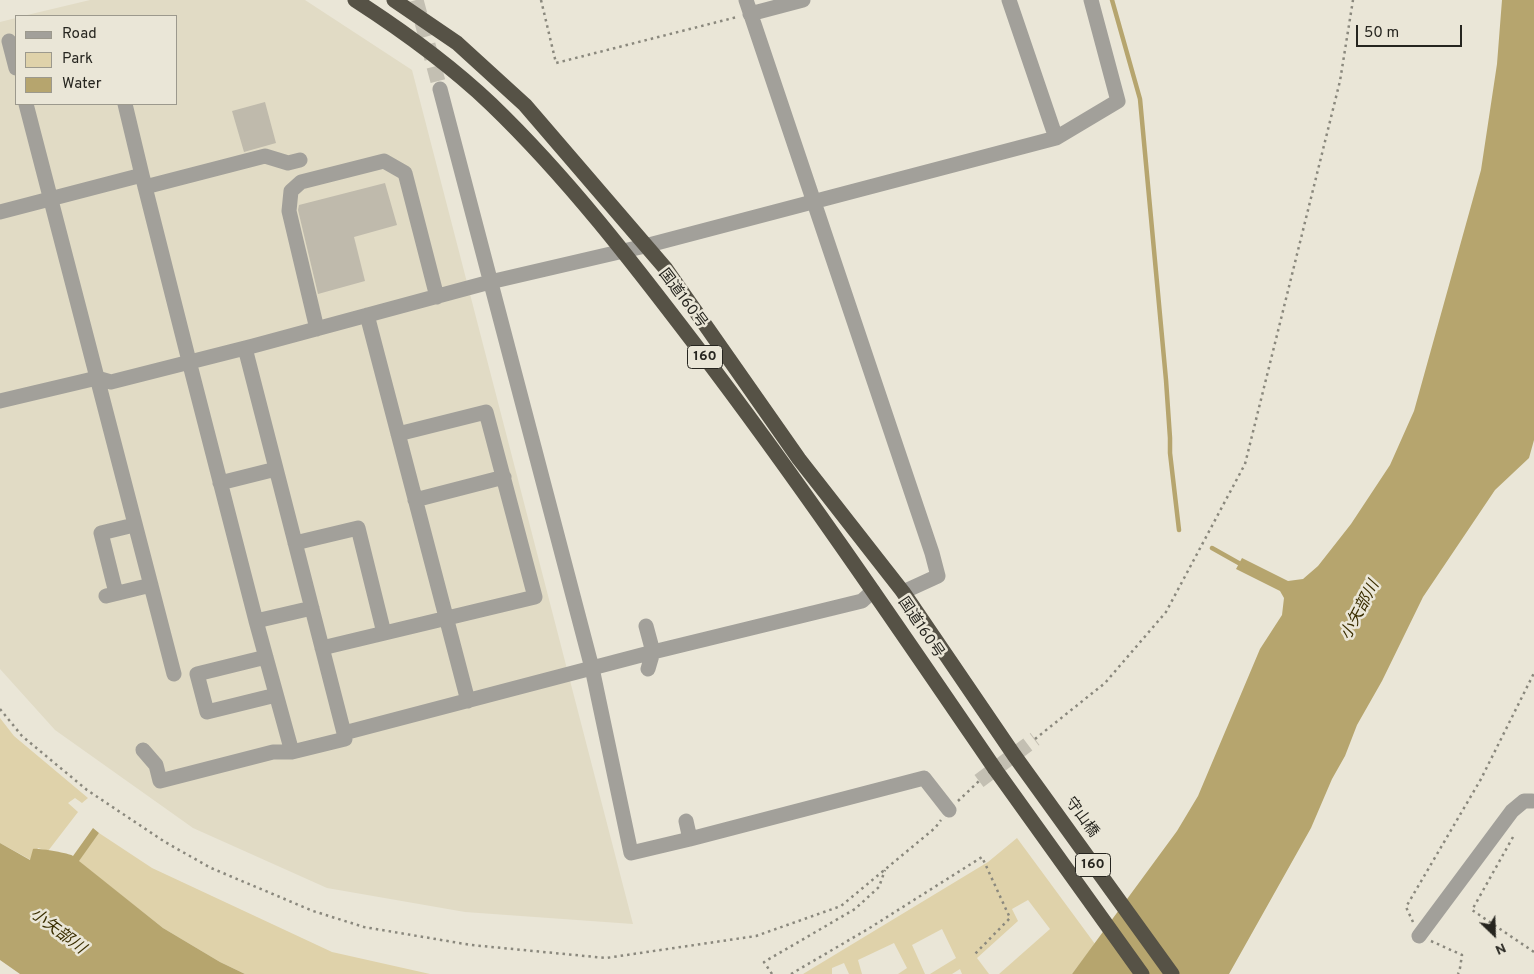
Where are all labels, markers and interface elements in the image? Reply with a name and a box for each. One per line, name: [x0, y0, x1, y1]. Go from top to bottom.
legend: [15, 15, 178, 105]
scale bar: [1359, 15, 1465, 47]
text: 50 m: [1364, 24, 1399, 43]
text: Road: [62, 25, 97, 44]
text: Park: [62, 50, 93, 69]
text: Water: [62, 75, 101, 94]
street label: 国道160号: [654, 266, 710, 332]
road number: 160: [688, 346, 722, 368]
water label: 小矢部川: [1338, 578, 1384, 644]
street label: 国道160号: [893, 594, 947, 662]
street label: 守山橋: [1060, 795, 1102, 841]
road number: 160: [1076, 854, 1110, 876]
water label: 小矢部川: [26, 905, 88, 959]
north arrow: [1469, 909, 1519, 959]
text: N: [1492, 938, 1508, 958]

